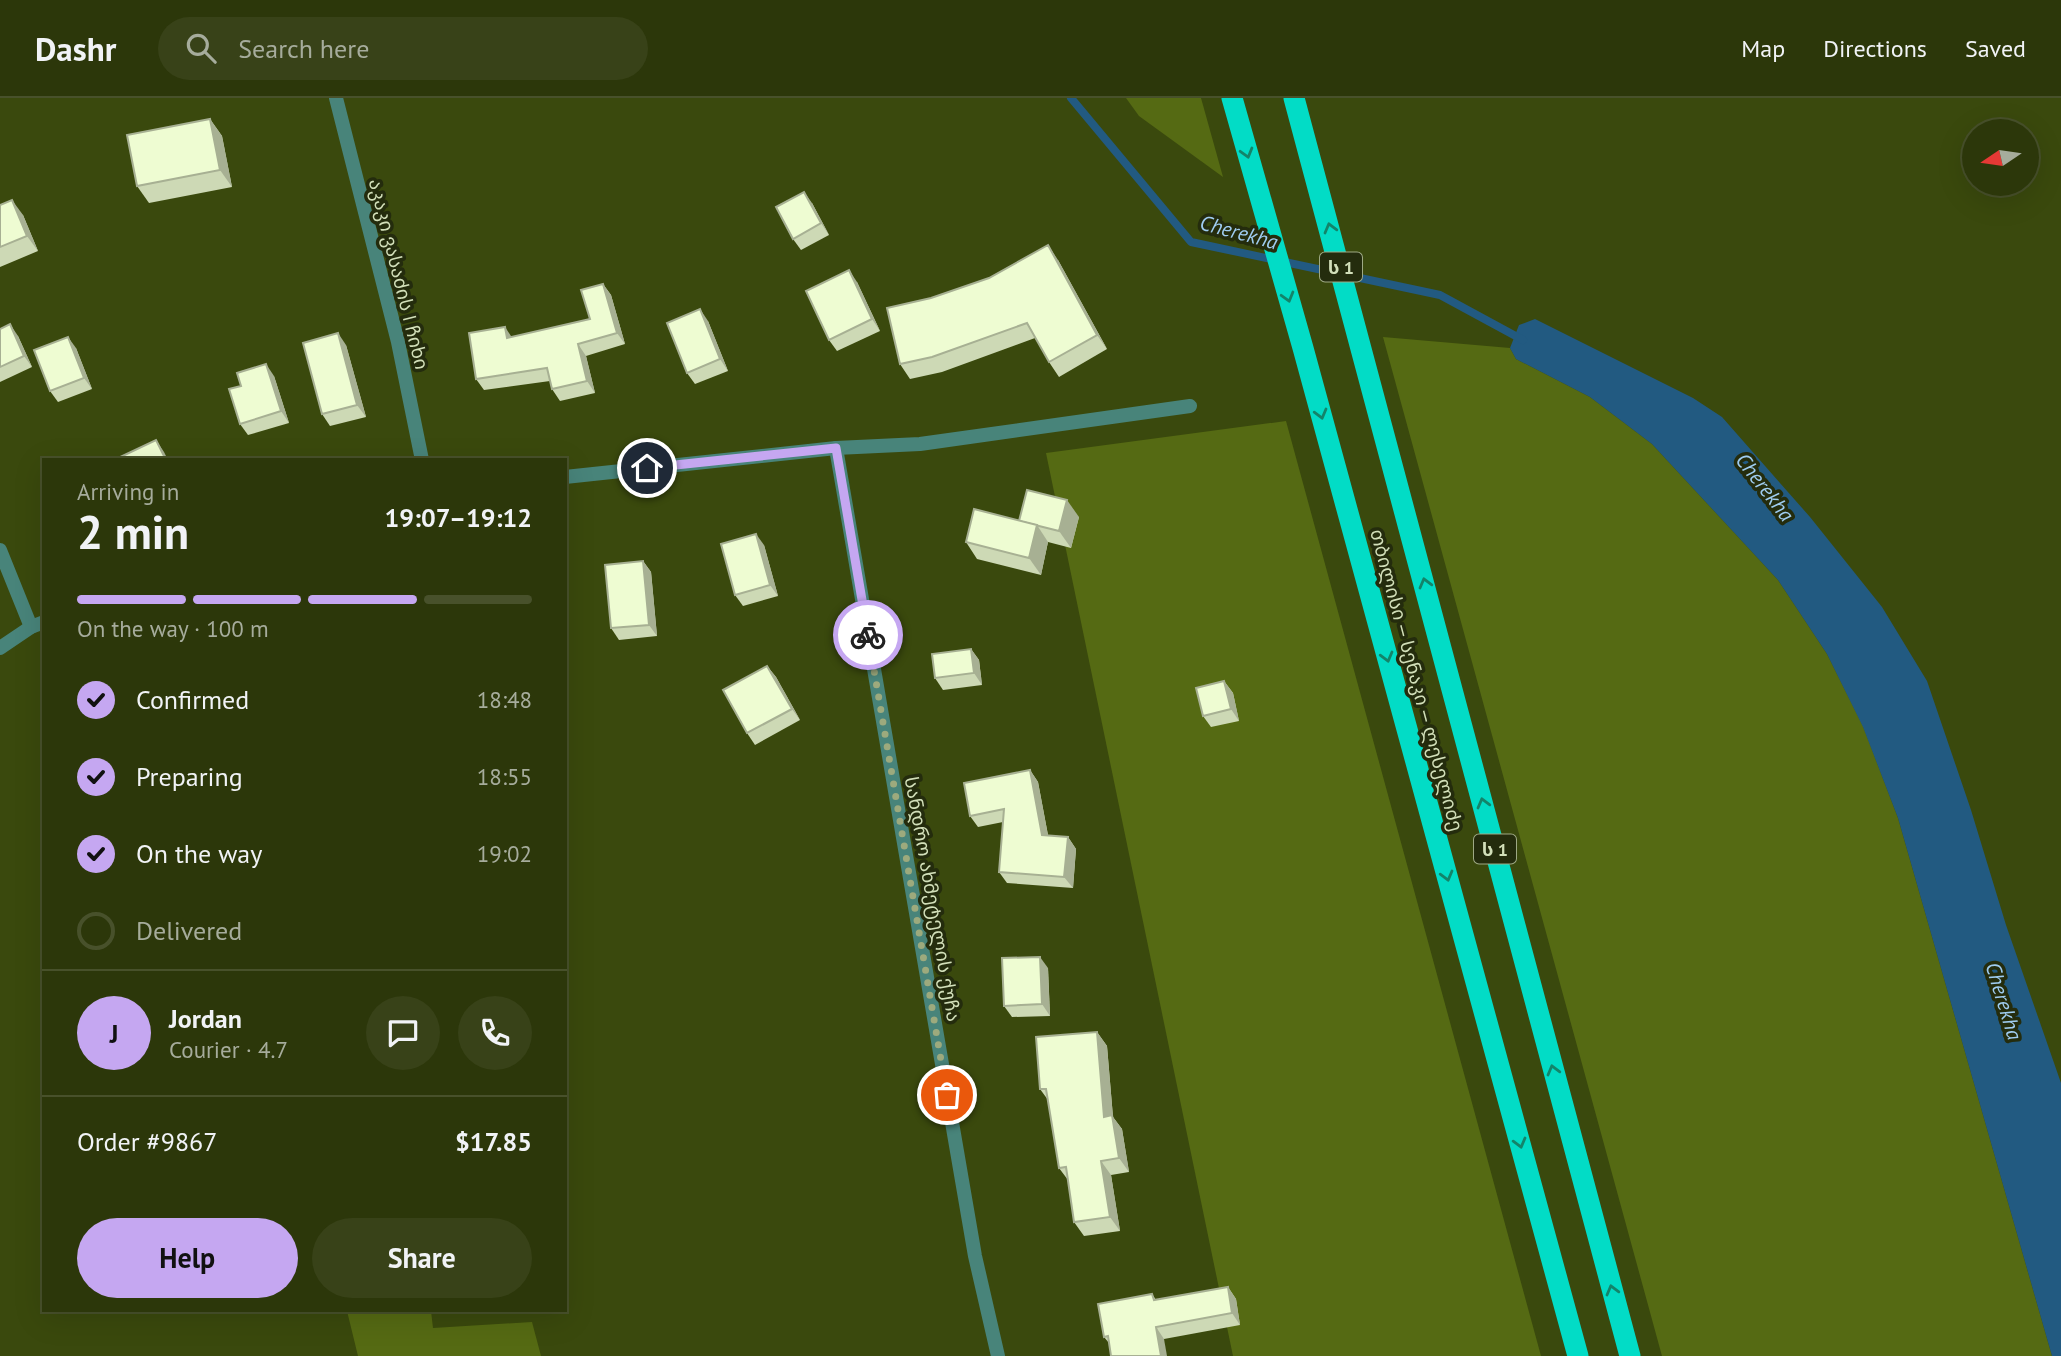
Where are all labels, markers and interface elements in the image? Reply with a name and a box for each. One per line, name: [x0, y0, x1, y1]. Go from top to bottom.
search box: [158, 17, 648, 80]
text: Dashr: [35, 27, 116, 70]
icon: search: [182, 29, 220, 67]
text: Search here: [238, 32, 369, 65]
text: Map: [1741, 33, 1785, 64]
text: Directions: [1823, 33, 1927, 64]
text: Saved: [1965, 33, 2026, 64]
north arrow: [1962, 119, 2039, 196]
map controls: [1962, 119, 2039, 196]
one-way arrow: [1239, 147, 1254, 159]
street label: აკაკი ვასაძის I ჩიხი: [364, 176, 434, 372]
water label: Cherekha: [1197, 209, 1282, 256]
one-way arrow: [1324, 222, 1338, 234]
road number: ს 1: [1320, 252, 1362, 282]
one-way arrow: [1280, 291, 1294, 303]
one-way arrow: [1312, 408, 1327, 420]
pin: [617, 438, 677, 498]
water label: Cherekha: [1730, 447, 1801, 527]
icon: home: [628, 449, 666, 487]
text: Arriving in: [77, 477, 179, 506]
text: 19:07–19:12: [385, 501, 532, 534]
text: 2 min: [77, 502, 189, 562]
street label: თბილისი — სენაკი — ლესელიძე: [1364, 526, 1469, 834]
one-way arrow: [1419, 577, 1433, 589]
courier: [833, 600, 903, 670]
text: On the way · 100 m: [77, 614, 269, 643]
icon: bike: [849, 616, 887, 654]
one-way arrow: [1379, 651, 1393, 663]
icon: check: [77, 681, 115, 719]
text: Confirmed: [136, 683, 249, 716]
text: 18:48: [477, 685, 532, 714]
icon: check: [77, 758, 115, 796]
text: Preparing: [136, 760, 243, 793]
text: 18:55: [477, 762, 532, 791]
street label: სანდრო ახმეტელის ქუჩა: [899, 775, 966, 1024]
one-way arrow: [1477, 797, 1491, 809]
road number: ს 1: [1474, 834, 1516, 864]
icon: check: [77, 835, 115, 873]
text: On the way: [136, 837, 262, 870]
text: 19:02: [477, 839, 532, 868]
one-way arrow: [1439, 870, 1453, 882]
text: Delivered: [136, 914, 242, 947]
water label: Cherekha: [1979, 959, 2029, 1044]
button: chat: [366, 996, 440, 1070]
button: phone: [458, 996, 532, 1070]
text: Jordan: [169, 1002, 242, 1035]
text: J: [110, 1017, 118, 1050]
text: Courier · 4.7: [169, 1035, 288, 1064]
pin: [917, 1065, 977, 1125]
one-way arrow: [1547, 1065, 1561, 1077]
icon: bag: [928, 1076, 966, 1114]
text: Order #9867: [77, 1125, 217, 1158]
text: $17.85: [455, 1125, 532, 1158]
one-way arrow: [1512, 1137, 1526, 1149]
button: Help: [77, 1218, 298, 1298]
button: Share: [312, 1218, 532, 1298]
one-way arrow: [1605, 1284, 1620, 1296]

